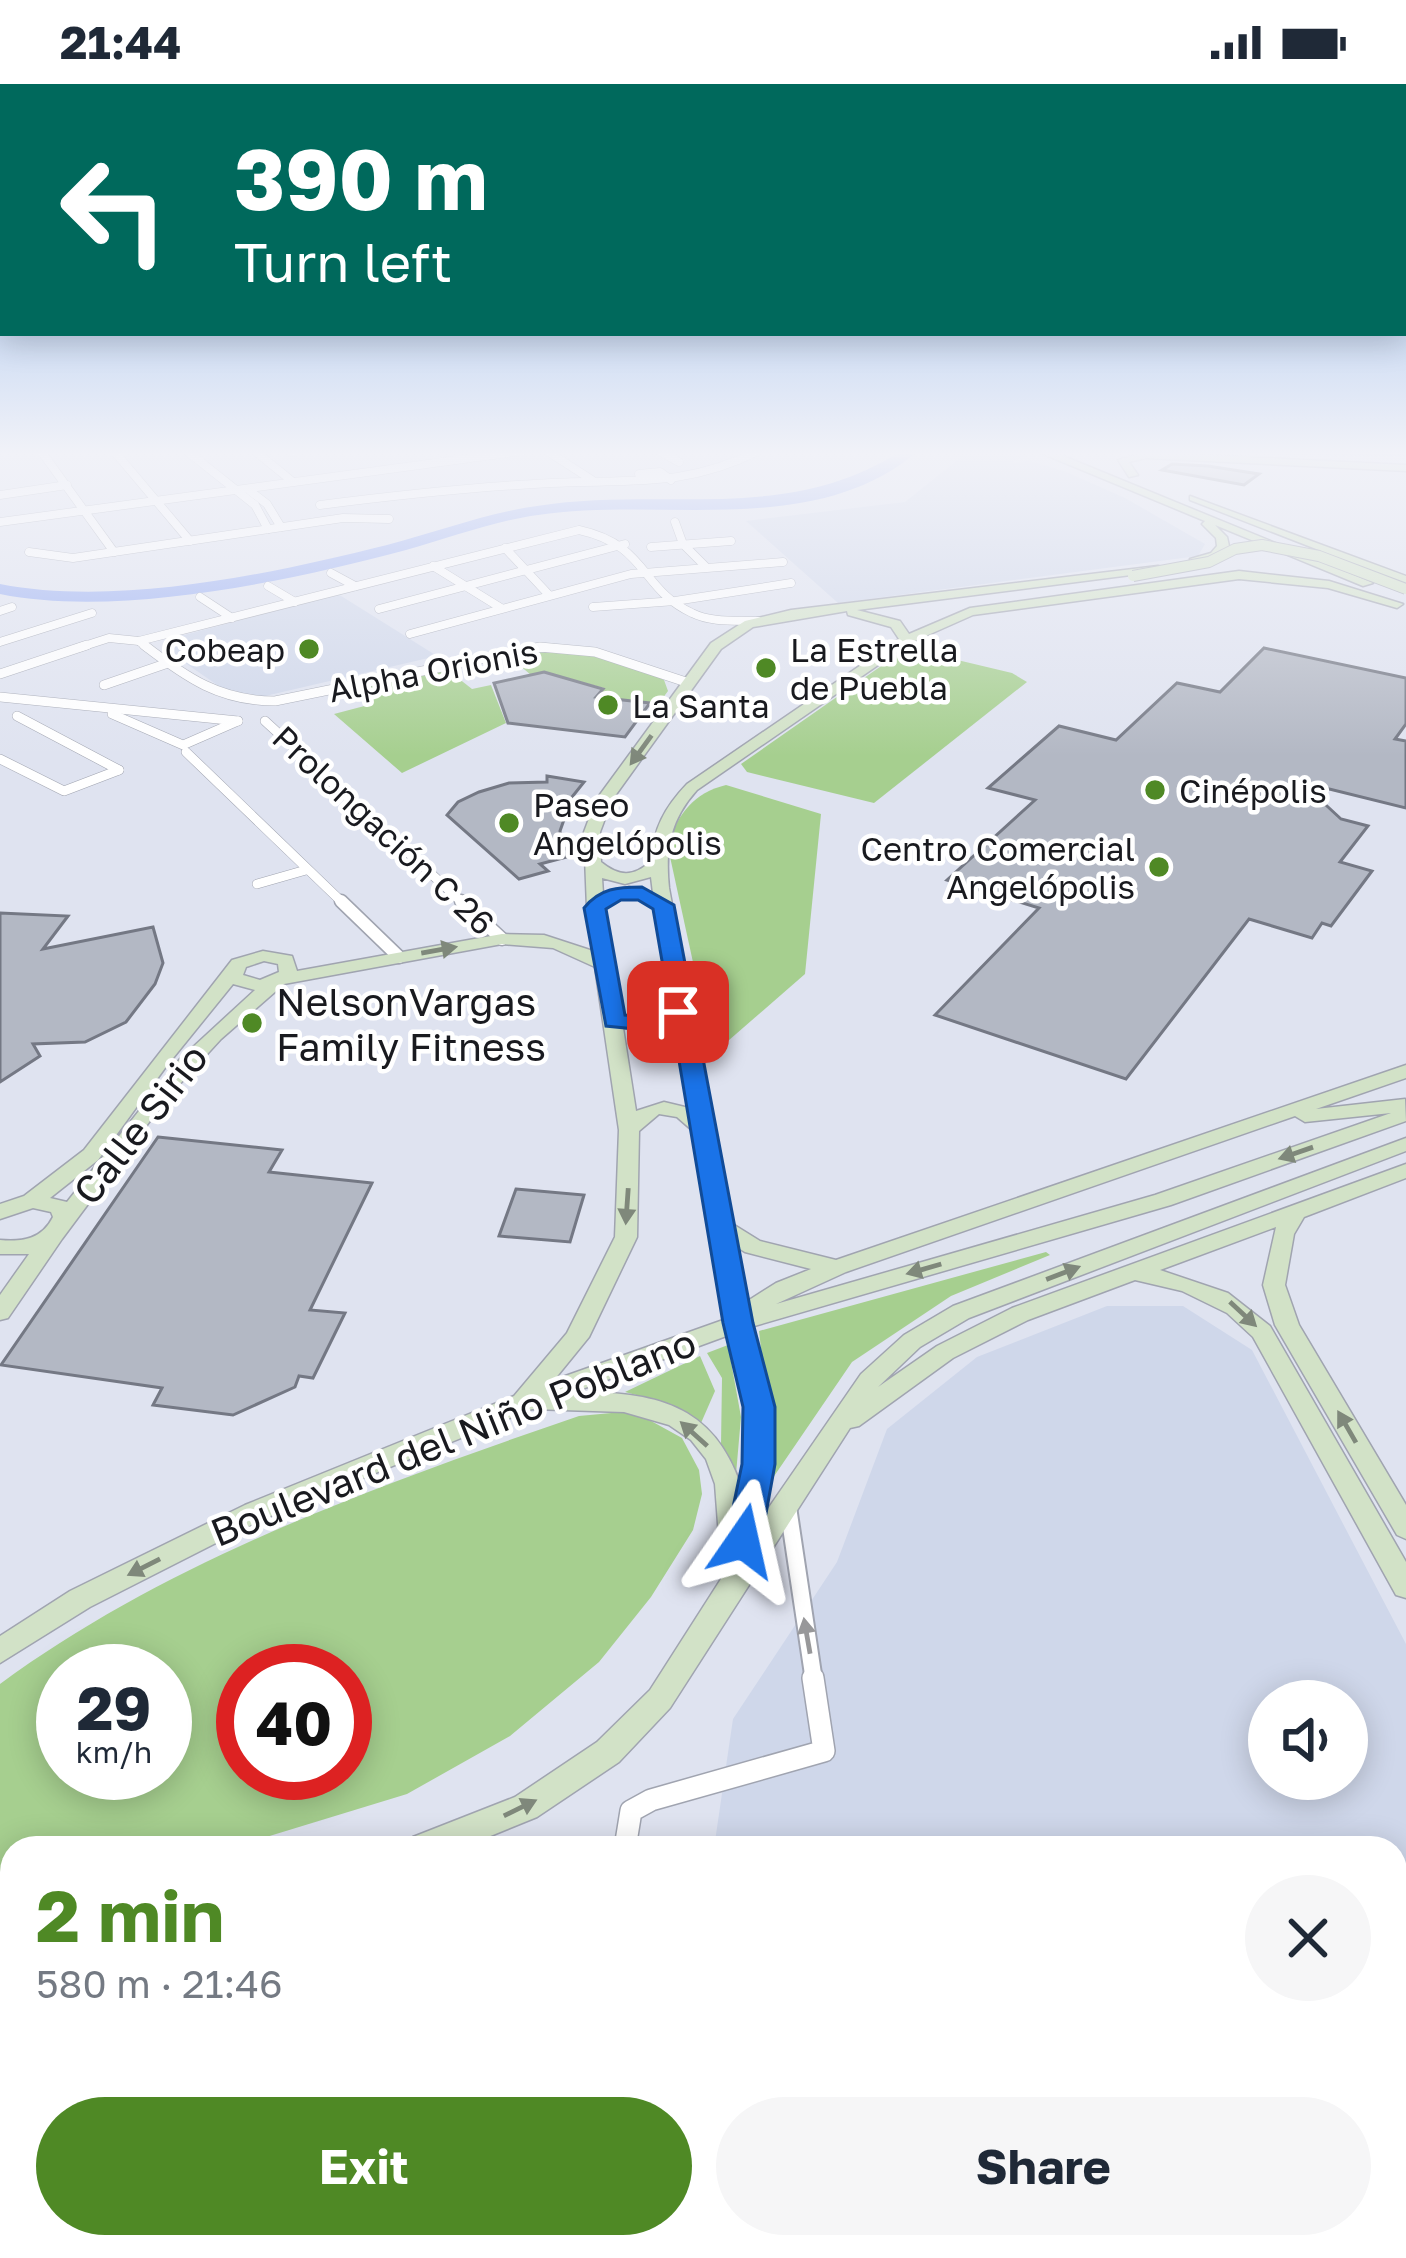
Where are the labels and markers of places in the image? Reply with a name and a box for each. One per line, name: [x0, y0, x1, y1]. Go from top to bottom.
place label: Cobeap: [164, 630, 285, 669]
place label: La Estrella de Puebla: [790, 630, 958, 707]
marker: Cobeap: [296, 636, 322, 662]
marker: La Estrella de Puebla: [753, 655, 779, 681]
place label: La Santa: [632, 686, 770, 725]
marker: La Santa: [595, 692, 621, 718]
place label: Cinépolis: [1179, 771, 1327, 810]
marker: Cinépolis: [1142, 777, 1168, 803]
place label: Paseo Angelópolis: [533, 785, 722, 862]
marker: Paseo Angelópolis: [496, 810, 522, 836]
place label: Centro Comercial Angelópolis: [861, 829, 1135, 906]
marker: Centro Comercial Angelópolis: [1146, 854, 1172, 880]
pin: [627, 961, 729, 1063]
place label: NelsonVargas Family Fitness: [276, 978, 546, 1070]
marker: NelsonVargas Family Fitness: [239, 1010, 265, 1036]

